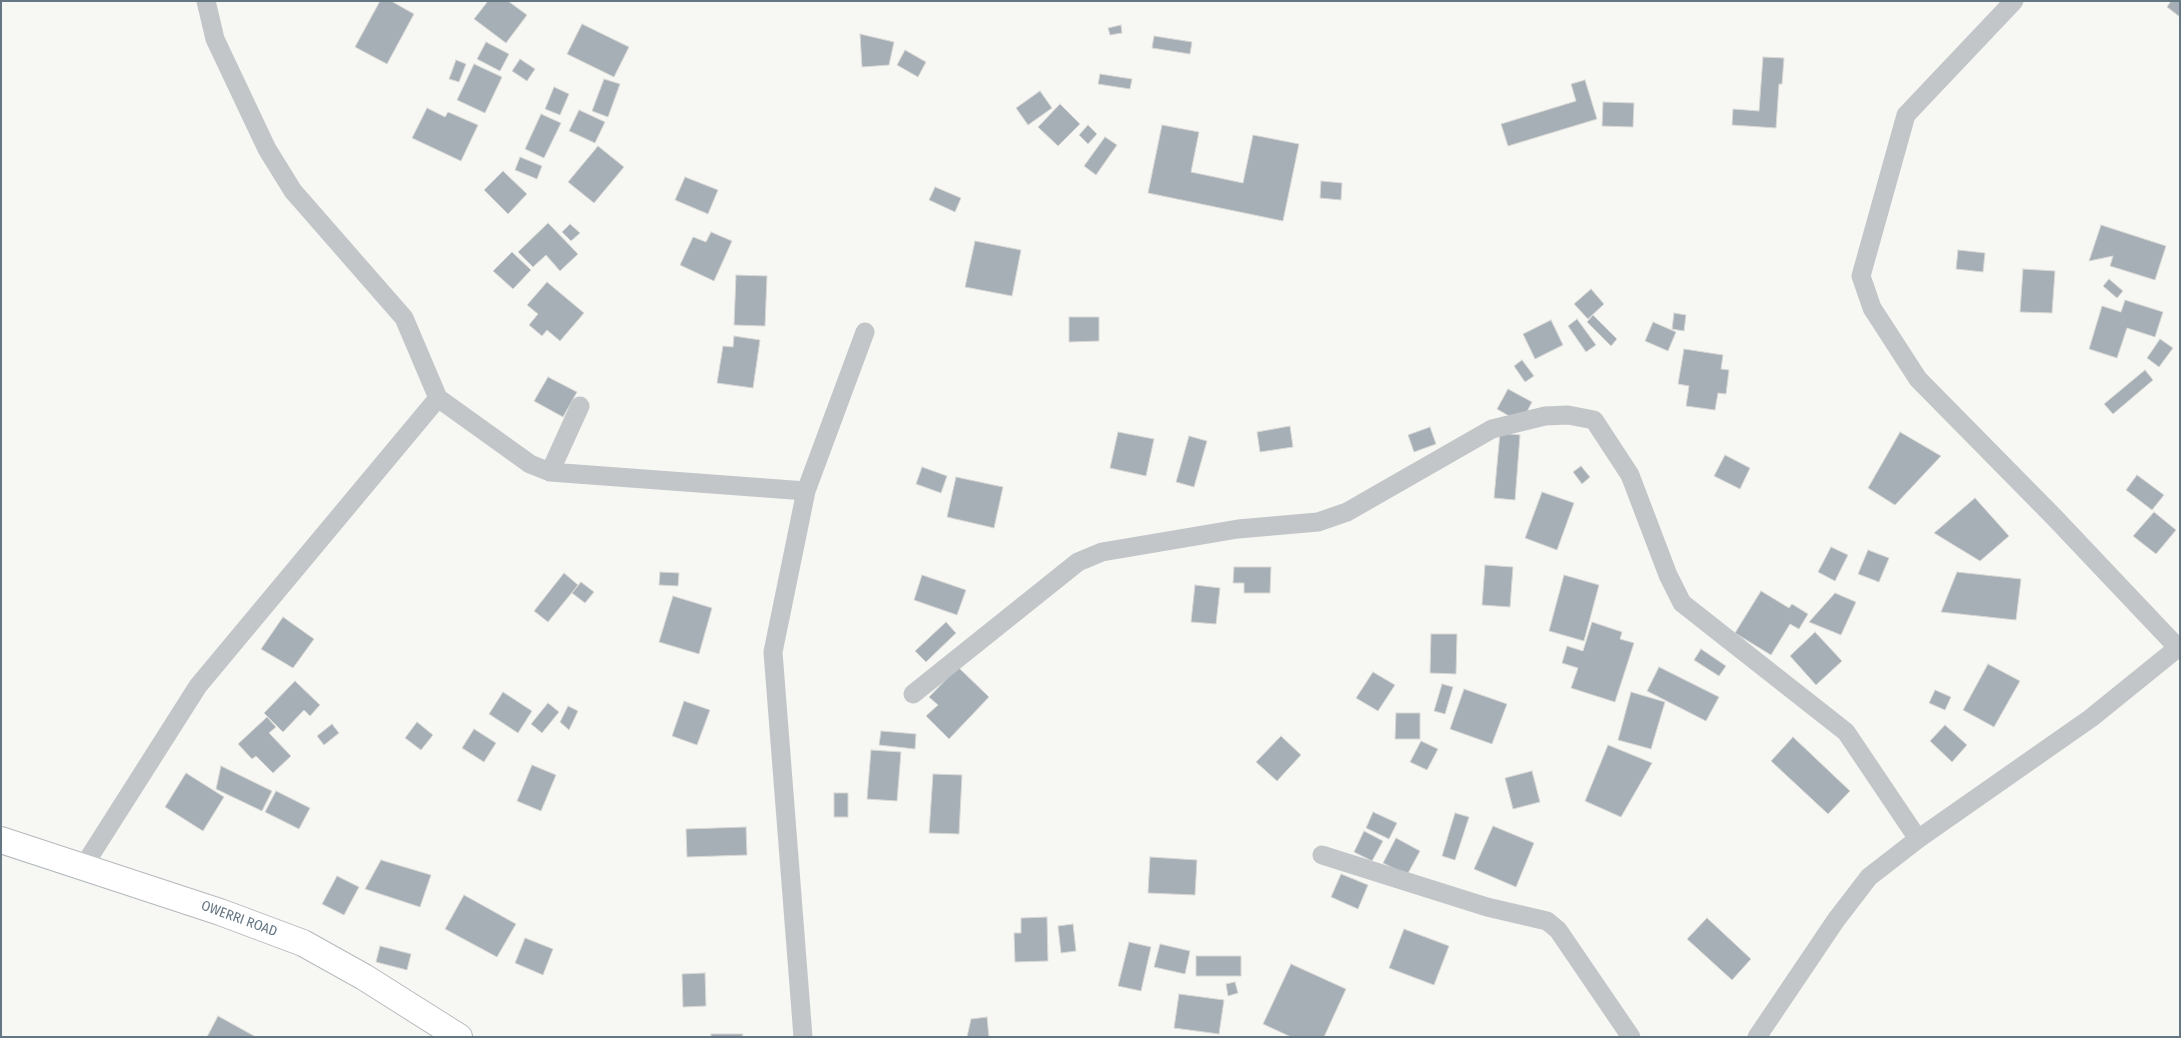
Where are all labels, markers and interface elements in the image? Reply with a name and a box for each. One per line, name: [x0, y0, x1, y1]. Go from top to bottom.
street label: OWERRI ROAD: [199, 897, 279, 941]

